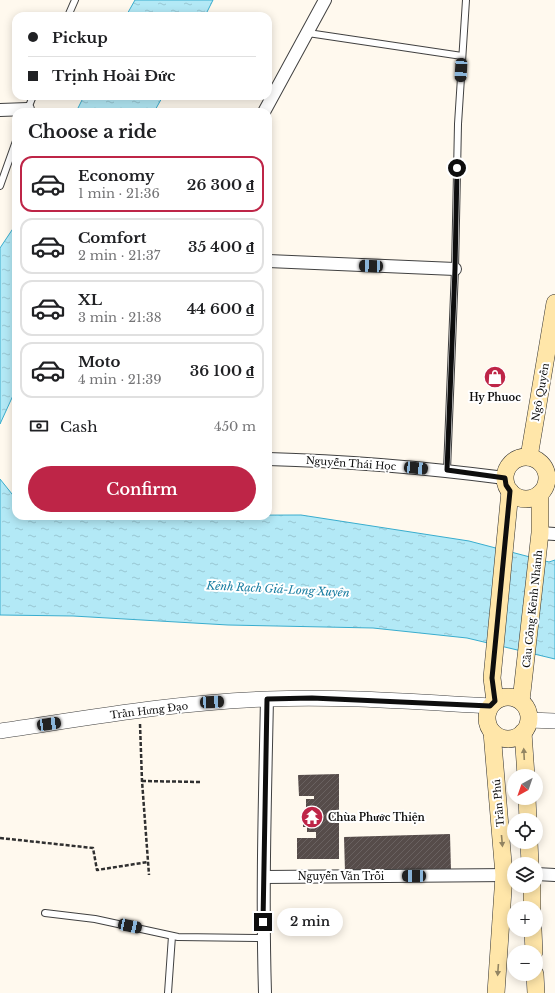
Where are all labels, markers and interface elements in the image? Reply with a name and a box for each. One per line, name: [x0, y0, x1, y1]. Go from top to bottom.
text: Pickup: [52, 28, 108, 47]
car: [454, 58, 468, 82]
text: Trịnh Hoài Đức: [52, 66, 175, 85]
text: Choose a ride: [28, 121, 157, 143]
route start: [448, 159, 466, 177]
icon: car: [30, 166, 66, 202]
text: Economy: [78, 166, 155, 185]
text: 26 300 ₫: [187, 175, 254, 194]
text: 1 min · 21:36: [78, 185, 160, 202]
icon: car: [30, 228, 66, 264]
text: Comfort: [78, 228, 146, 247]
text: 35 400 ₫: [188, 237, 254, 256]
text: 2 min · 21:37: [78, 247, 160, 264]
car: [359, 260, 383, 272]
icon: car: [30, 290, 66, 326]
text: XL: [78, 290, 102, 309]
text: 44 600 ₫: [187, 299, 254, 318]
text: 3 min · 21:38: [78, 309, 162, 326]
icon: car: [30, 352, 66, 388]
text: Moto: [78, 352, 120, 371]
text: 36 100 ₫: [190, 361, 254, 380]
street label: Ngô Quyền: [529, 362, 552, 422]
shop icon: Hy Phuoc: [482, 364, 508, 390]
text: 4 min · 21:39: [78, 371, 162, 388]
place label: Hy Phuoc: [469, 391, 521, 404]
icon: cash: [28, 415, 50, 437]
text: Cash: [60, 417, 97, 436]
text: 450 m: [214, 418, 256, 435]
street label: Nguyễn Thái Học: [305, 454, 397, 473]
car: [404, 461, 428, 475]
button: Confirm: [28, 466, 256, 512]
street label: Cầu Cống Kênh Nhánh: [520, 549, 545, 669]
water label: Kênh Rạch Giá-Long Xuyên: [205, 578, 350, 600]
car: [200, 695, 224, 709]
street label: Trần Hưng Đạo: [109, 699, 189, 722]
car: [36, 716, 62, 732]
one-way arrow: [521, 748, 528, 760]
north arrow: [507, 769, 543, 805]
map controls: [507, 769, 543, 981]
street label: Trần Phú: [490, 778, 507, 827]
temple icon: Chùa Phước Thiện: [299, 804, 325, 830]
place label: Chùa Phước Thiện: [328, 811, 426, 824]
button: locate: [507, 813, 543, 849]
one-way arrow: [498, 835, 505, 847]
button: layers: [507, 857, 543, 893]
street label: Nguyễn Văn Trỗi: [298, 870, 385, 883]
car: [402, 870, 426, 882]
button: +: [507, 901, 543, 937]
callout: 2 min: [277, 908, 343, 936]
route end: [254, 913, 272, 931]
text: 2 min: [290, 913, 330, 930]
car: [117, 918, 143, 934]
button: −: [507, 945, 543, 981]
one-way arrow: [494, 964, 501, 976]

